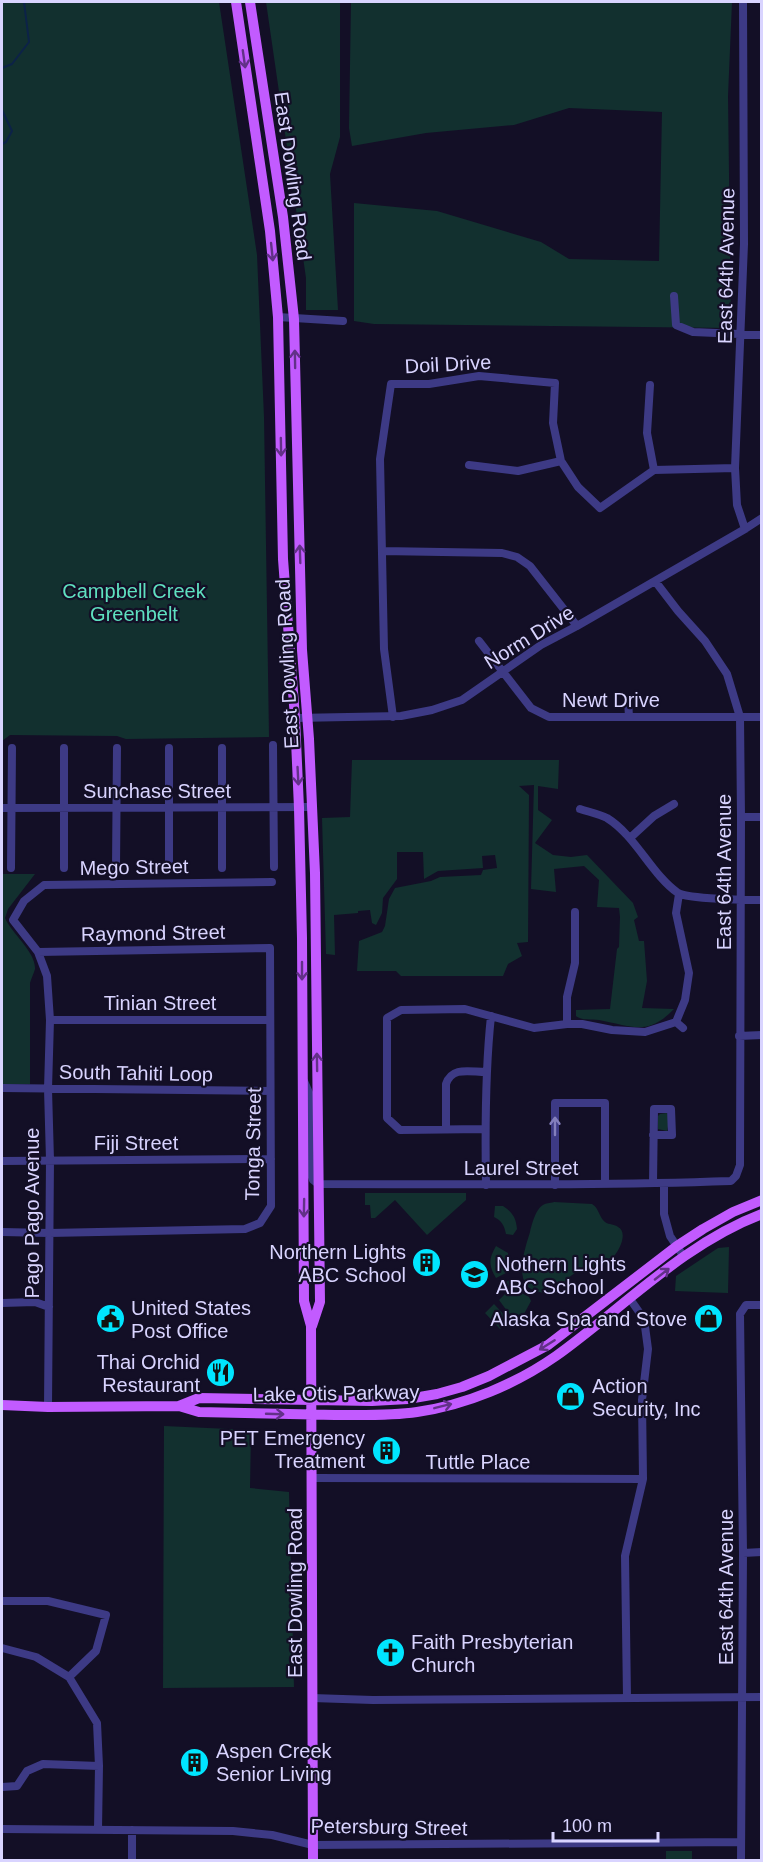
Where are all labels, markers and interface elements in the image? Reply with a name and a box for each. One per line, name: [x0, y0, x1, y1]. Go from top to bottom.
one-way arrow: [239, 49, 250, 69]
street label: East Dowling Road: [270, 90, 316, 262]
street label: East 64th Avenue: [714, 188, 738, 344]
one-way arrow: [267, 242, 278, 262]
one-way arrow: [289, 350, 300, 370]
street label: Doil Drive: [404, 351, 492, 377]
one-way arrow: [275, 437, 287, 457]
one-way arrow: [294, 545, 305, 565]
street label: East Dowling Road: [272, 578, 302, 750]
park label: Campbell Creek Greenbelt: [62, 580, 207, 625]
street label: Norm Drive: [480, 601, 578, 673]
street label: Newt Drive: [562, 689, 660, 711]
one-way arrow: [292, 766, 303, 786]
street label: Sunchase Street: [83, 780, 231, 802]
street label: East 64th Avenue: [713, 794, 735, 950]
street label: Mego Street: [79, 855, 189, 879]
street label: Raymond Street: [81, 921, 226, 945]
one-way arrow: [297, 961, 308, 981]
street label: Tinian Street: [104, 992, 217, 1014]
one-way arrow: [311, 1053, 323, 1073]
street label: South Tahiti Loop: [59, 1061, 213, 1085]
street label: Tonga Street: [241, 1087, 265, 1201]
one-way arrow: [549, 1117, 561, 1137]
street label: Pago Pago Avenue: [21, 1128, 43, 1298]
street label: Fiji Street: [94, 1132, 179, 1154]
street label: Laurel Street: [464, 1157, 579, 1179]
one-way arrow: [298, 1198, 310, 1218]
place label: Northern Lights ABC School: [269, 1241, 406, 1286]
building icon: Northern Lights ABC School: [411, 1247, 443, 1279]
place label: Nothern Lights ABC School: [496, 1253, 626, 1298]
school or university icon: Nothern Lights ABC School: [459, 1259, 491, 1291]
one-way arrow: [654, 1267, 670, 1280]
place label: United States Post Office: [131, 1297, 251, 1342]
public building icon: United States Post Office: [94, 1303, 126, 1335]
shop icon: Alaska Spa and Stove: [692, 1303, 724, 1335]
place label: Alaska Spa and Stove: [490, 1308, 687, 1330]
one-way arrow: [539, 1340, 556, 1352]
place label: Thai Orchid Restaurant: [97, 1351, 200, 1396]
restaurant icon: Thai Orchid Restaurant: [205, 1357, 237, 1389]
place label: Action Security, Inc: [592, 1375, 701, 1420]
street label: Lake Otis Parkway: [252, 1381, 420, 1405]
shop icon: Action Security, Inc: [555, 1381, 587, 1413]
one-way arrow: [433, 1400, 452, 1412]
one-way arrow: [265, 1408, 285, 1420]
place label: PET Emergency Treatment: [220, 1427, 365, 1472]
building icon: PET Emergency Treatment: [370, 1434, 402, 1466]
street label: Tuttle Place: [426, 1451, 530, 1473]
street label: East Dowling Road: [284, 1508, 306, 1678]
street label: East 64th Avenue: [715, 1509, 737, 1665]
place label: Faith Presbyterian Church: [411, 1631, 573, 1676]
church icon: Faith Presbyterian Church: [374, 1637, 406, 1669]
place label: Aspen Creek Senior Living: [216, 1740, 333, 1785]
building icon: Aspen Creek Senior Living: [179, 1747, 211, 1779]
scale bar: [553, 1805, 658, 1843]
street label: Petersburg Street: [310, 1815, 468, 1839]
text: 100 m: [562, 1816, 612, 1836]

